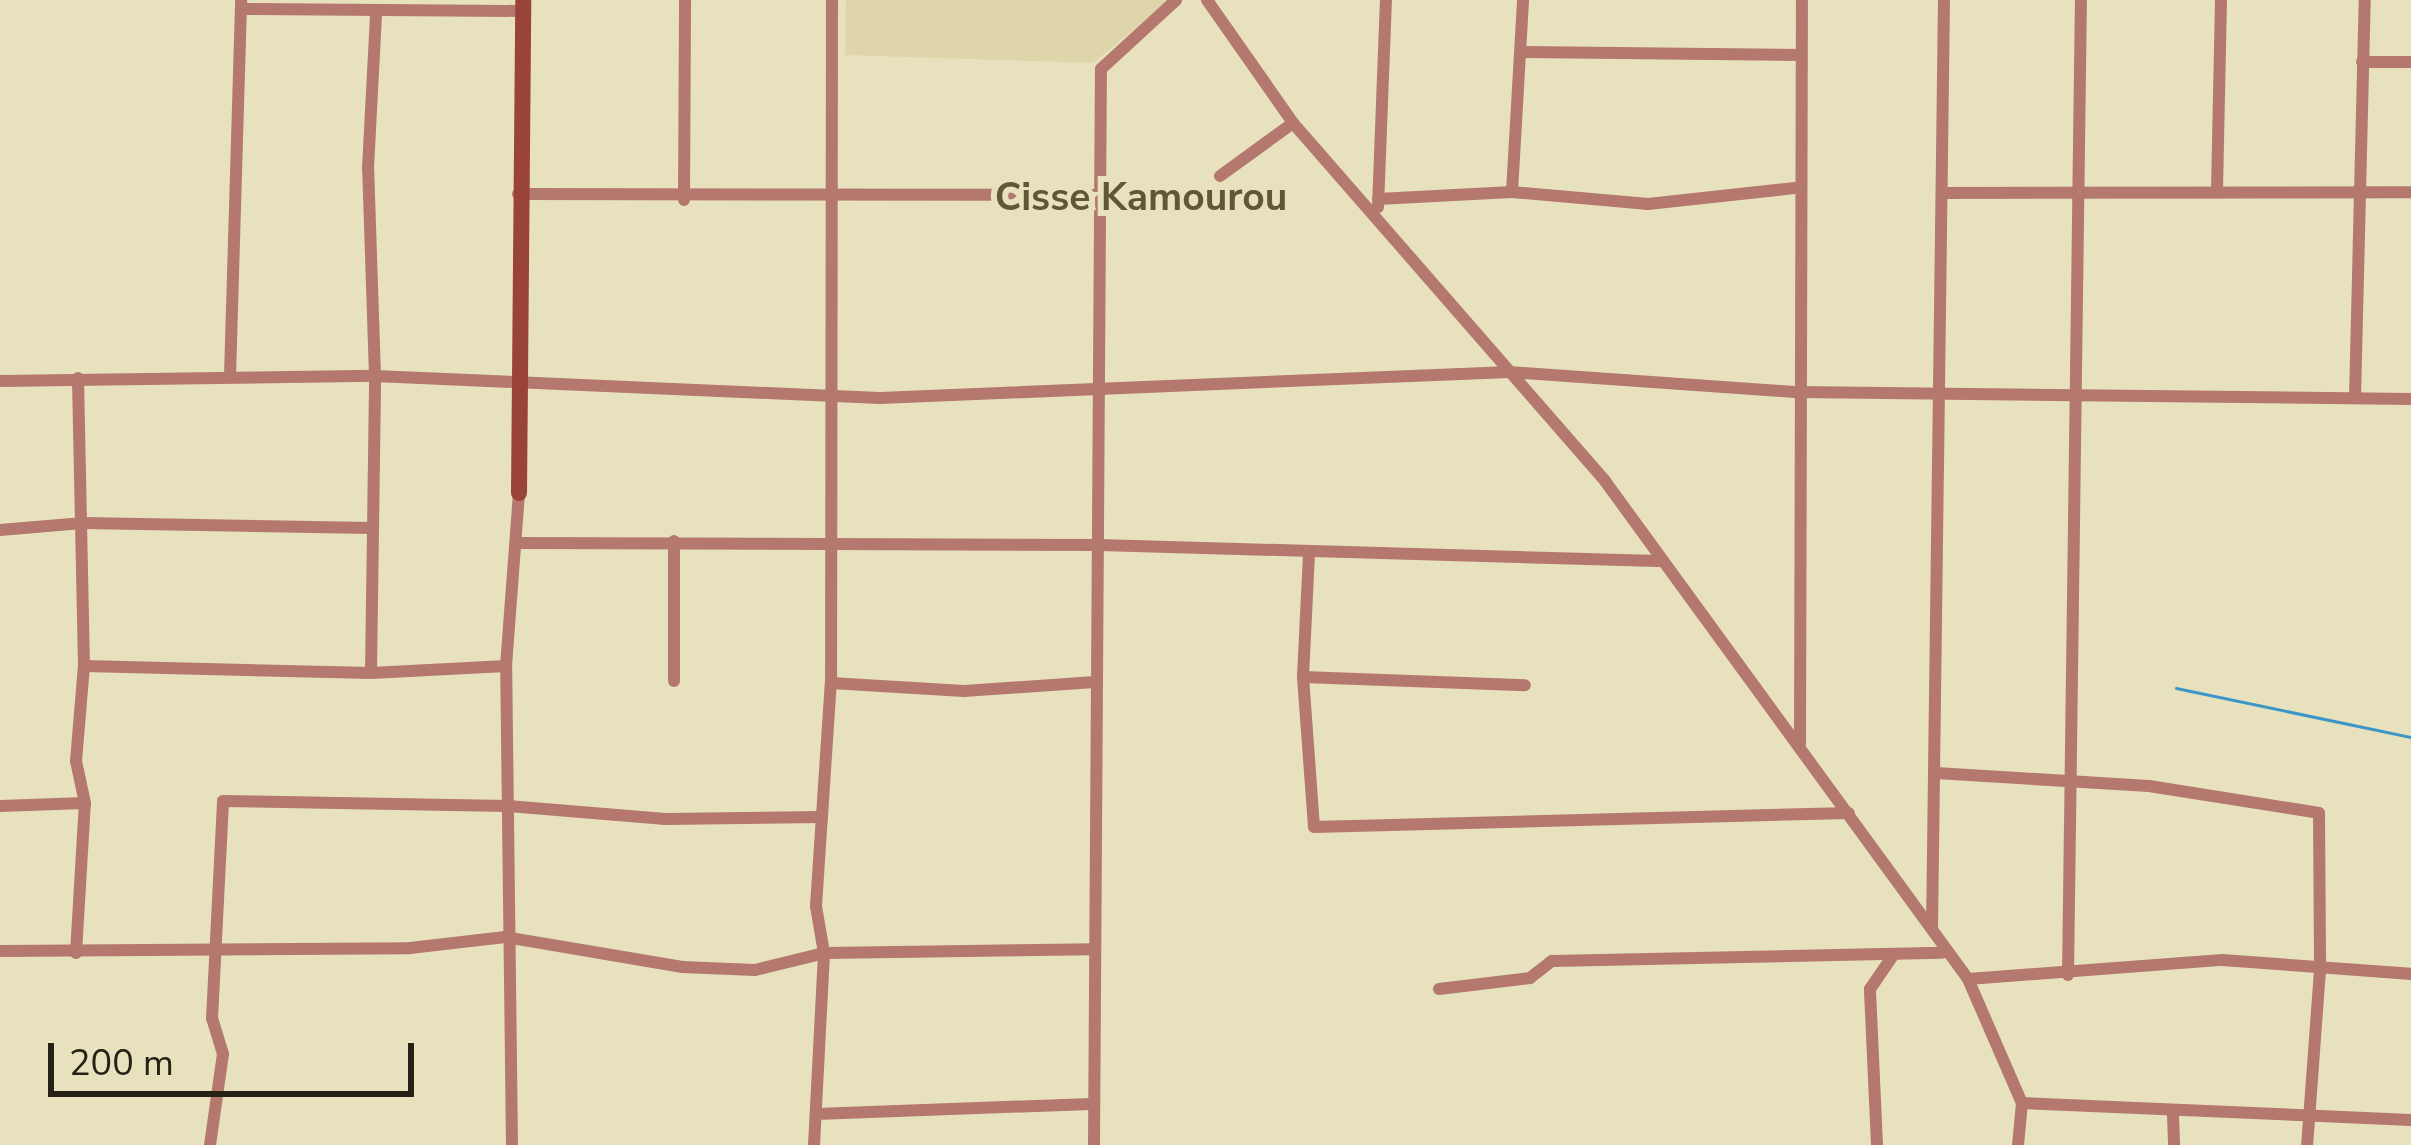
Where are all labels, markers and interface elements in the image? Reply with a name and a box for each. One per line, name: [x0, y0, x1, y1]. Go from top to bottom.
district label: Cisse Kamourou: [995, 175, 1287, 221]
scale bar: [54, 1019, 420, 1093]
text: 200 m: [69, 1039, 174, 1088]

